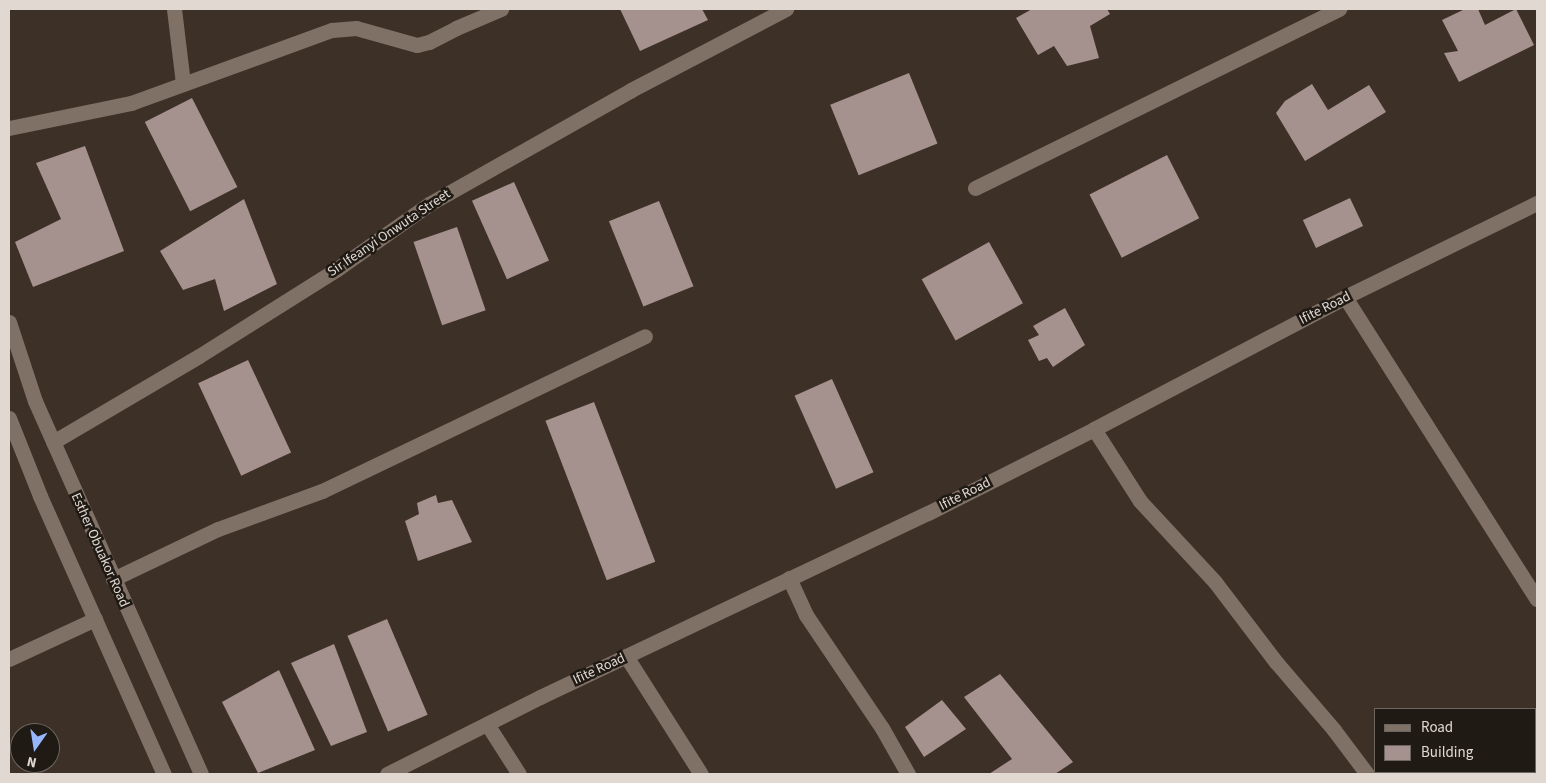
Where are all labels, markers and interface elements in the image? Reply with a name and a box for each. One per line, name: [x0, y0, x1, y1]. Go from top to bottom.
street label: Sir Ifeanyi Onwuta Street: [324, 186, 454, 280]
street label: Ifite Road: [1296, 288, 1354, 328]
street label: Ifite Road: [936, 474, 994, 514]
street label: Esther Obuakor Road: [67, 490, 133, 610]
street label: Ifite Road: [570, 650, 628, 688]
legend: [1374, 708, 1536, 773]
text: Road: [1421, 717, 1453, 738]
north arrow: [10, 723, 60, 773]
text: Building: [1421, 742, 1473, 763]
text: N: [25, 751, 39, 772]

